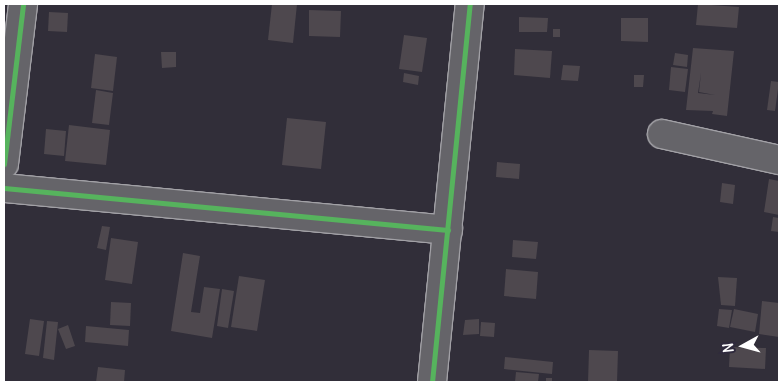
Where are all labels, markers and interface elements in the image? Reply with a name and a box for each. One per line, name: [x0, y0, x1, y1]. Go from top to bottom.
north arrow: [718, 321, 768, 371]
text: N: [719, 342, 738, 354]

